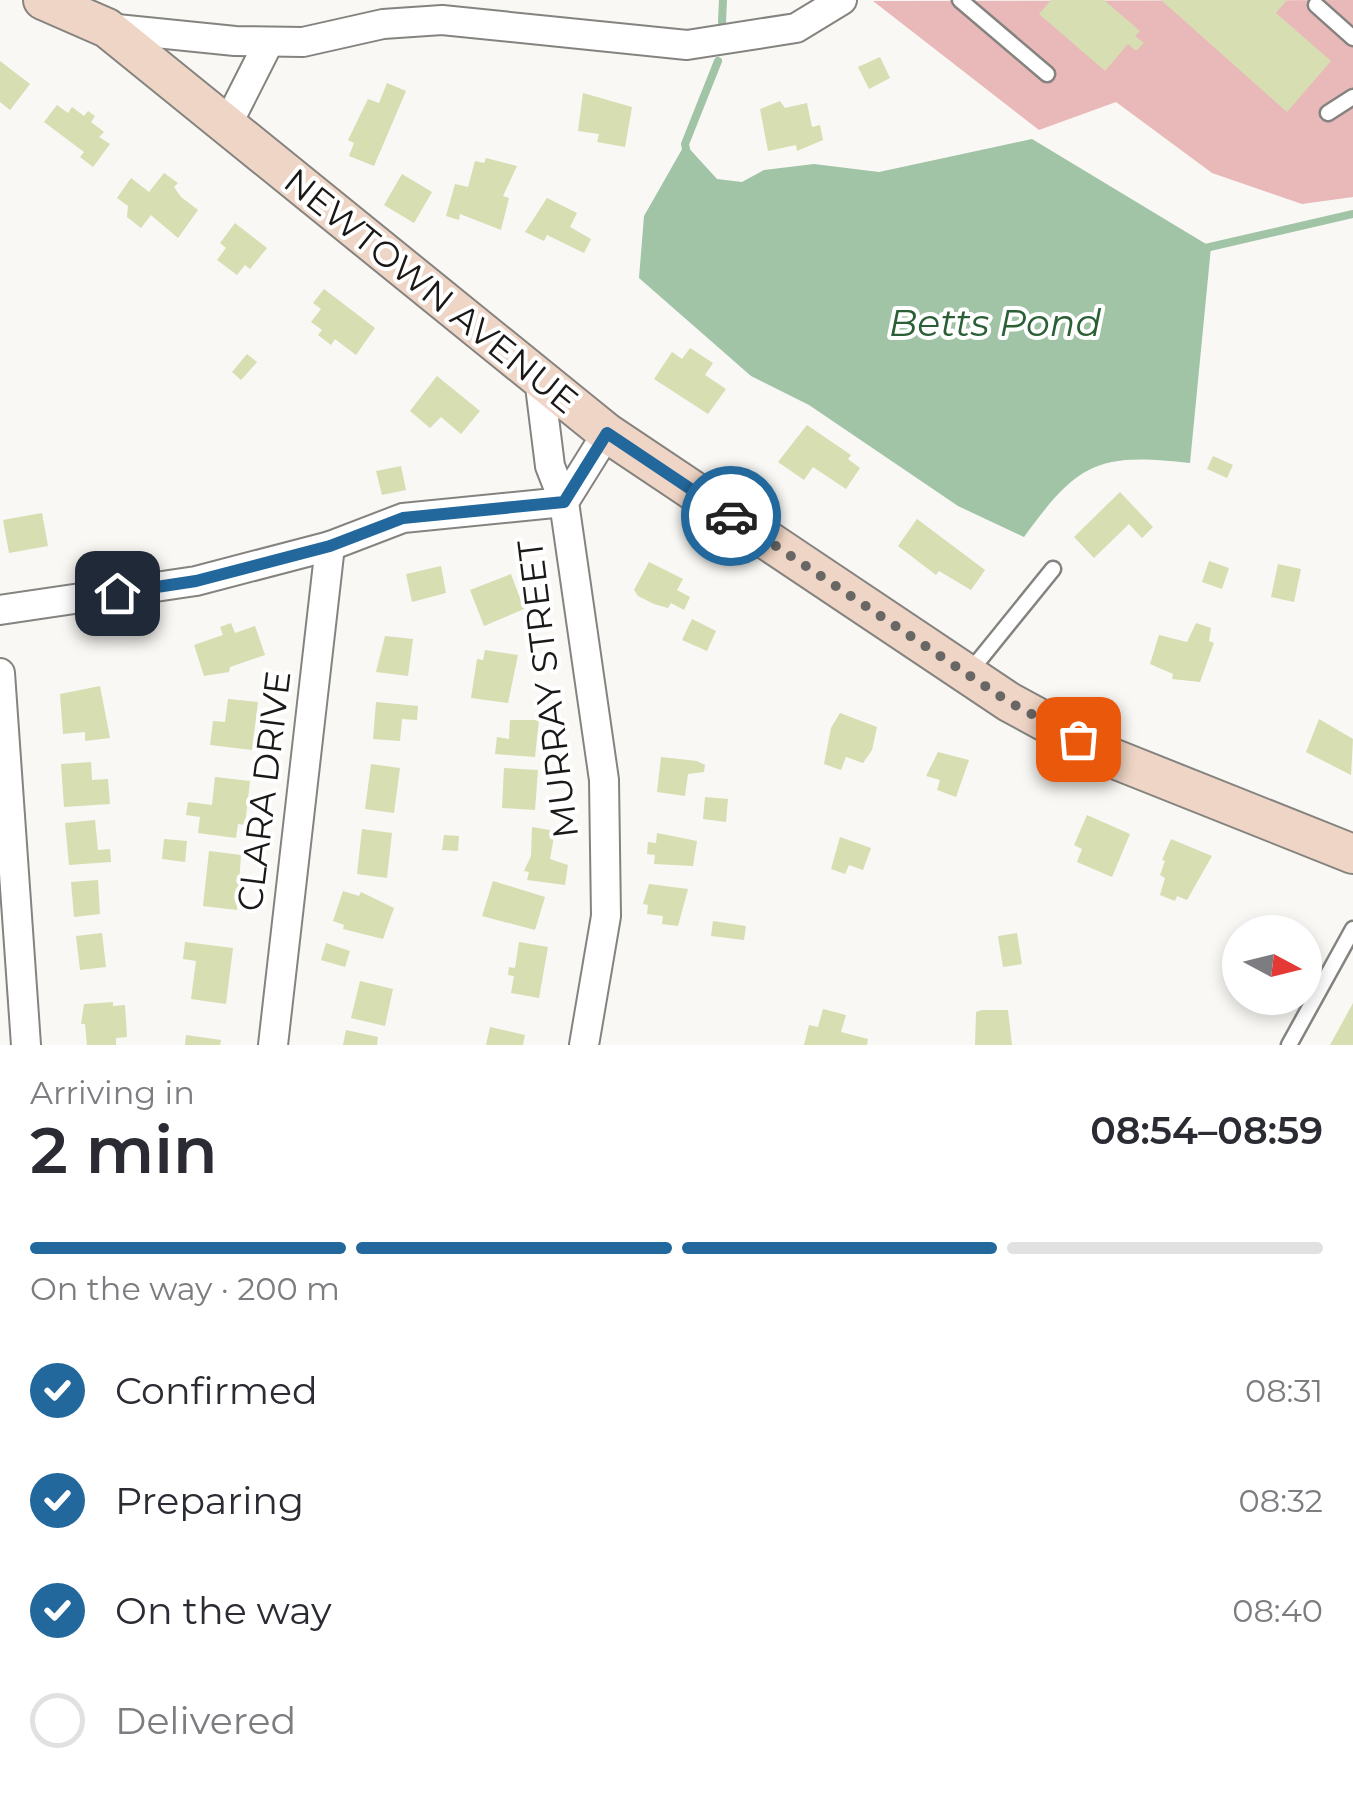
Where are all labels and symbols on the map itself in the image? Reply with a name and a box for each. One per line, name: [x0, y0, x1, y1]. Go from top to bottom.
street label: NEWTOWN AVENUE: [276, 159, 587, 422]
water label: Betts Pond: [889, 299, 1102, 346]
courier: [681, 466, 781, 566]
street label: MURRAY STREET: [508, 538, 587, 841]
pin: [75, 551, 160, 636]
street label: CLARA DRIVE: [227, 668, 300, 914]
pin: [1036, 697, 1121, 782]
north arrow: [1222, 915, 1322, 1015]

